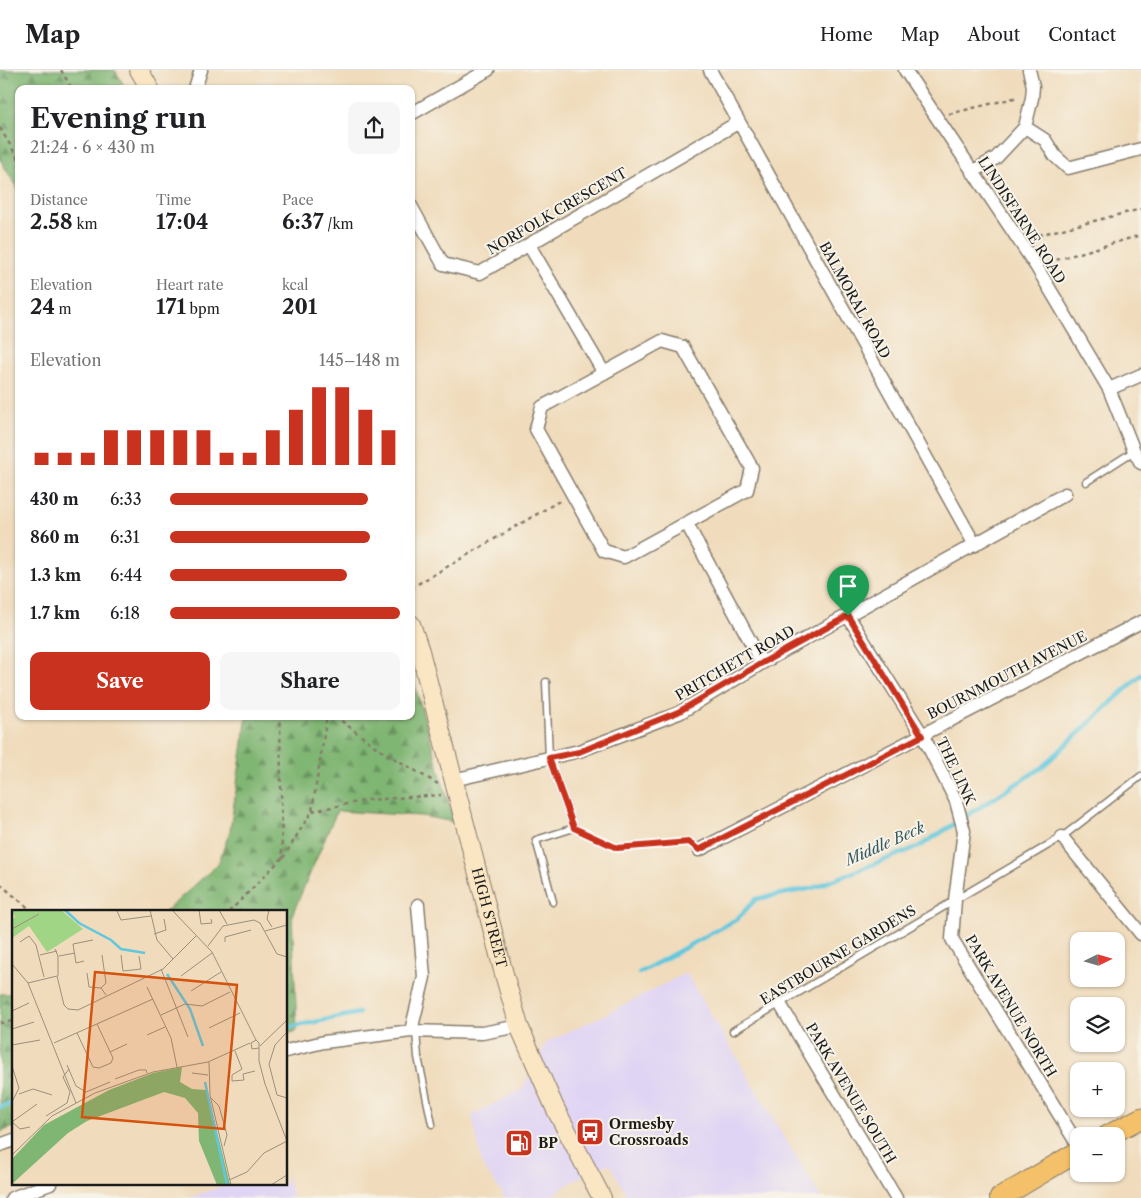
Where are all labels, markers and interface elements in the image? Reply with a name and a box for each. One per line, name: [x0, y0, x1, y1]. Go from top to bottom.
text: Map: [25, 20, 80, 49]
text: Home: [820, 24, 873, 46]
text: Map: [901, 24, 939, 46]
text: About: [967, 24, 1020, 46]
text: Contact: [1048, 24, 1116, 46]
text: Evening run: [30, 101, 206, 135]
button: share: [348, 102, 400, 154]
text: 21:24 · 6 × 430 m: [30, 137, 155, 157]
street label: LINDISFARNE ROAD: [974, 153, 1070, 287]
street label: NORFOLK CRESCENT: [484, 163, 631, 258]
text: Distance: [30, 191, 88, 209]
text: Time: [156, 191, 191, 209]
text: Pace: [282, 191, 314, 209]
text: 2.58: [30, 209, 73, 234]
text: 17:04: [156, 209, 208, 234]
text: 6:37: [282, 209, 324, 234]
text: km: [73, 215, 98, 233]
text: /km: [324, 215, 354, 233]
street label: BALMORAL ROAD: [815, 239, 895, 361]
text: Elevation: [30, 276, 93, 294]
text: Heart rate: [156, 276, 223, 294]
text: kcal: [282, 276, 308, 294]
text: 24: [30, 294, 55, 319]
text: 171: [156, 294, 186, 319]
text: 201: [282, 294, 317, 319]
text: m: [55, 300, 72, 318]
text: bpm: [186, 300, 220, 318]
text: Elevation: [30, 350, 101, 370]
text: 145–148 m: [319, 350, 400, 370]
text: 430 m: [30, 489, 79, 509]
text: 6:33: [110, 489, 141, 509]
text: 860 m: [30, 527, 80, 547]
text: 6:31: [110, 527, 139, 547]
text: 1.3 km: [30, 565, 81, 585]
text: 6:44: [110, 565, 142, 585]
pin: [827, 565, 869, 616]
icon: arrive: [834, 572, 862, 600]
text: 1.7 km: [30, 603, 80, 623]
text: 6:18: [110, 603, 140, 623]
street label: PRITCHETT ROAD: [672, 621, 798, 705]
street label: BOURNMOUTH AVENUE: [924, 627, 1090, 723]
button: Save: [30, 652, 210, 710]
button: Share: [220, 652, 400, 710]
street label: THE LINK: [932, 734, 980, 809]
water label: Middle Beck: [840, 818, 928, 870]
street label: HIGH STREET: [468, 866, 511, 970]
street label: EASTBOURNE GARDENS: [757, 901, 919, 1009]
inset map: [12, 910, 288, 1186]
street label: PARK AVENUE NORTH: [961, 932, 1061, 1080]
north arrow: [1070, 932, 1125, 988]
map controls: [1070, 932, 1125, 1182]
button: layers: [1070, 997, 1125, 1052]
street label: PARK AVENUE SOUTH: [802, 1019, 900, 1167]
button: +: [1070, 1062, 1125, 1117]
place label: Ormesby Crossroads: [609, 1115, 688, 1149]
bus stop icon: Ormesby Crossroads: [575, 1117, 605, 1147]
button: −: [1070, 1127, 1125, 1182]
fuel station icon: BP: [504, 1128, 534, 1158]
place label: BP: [538, 1134, 558, 1152]

